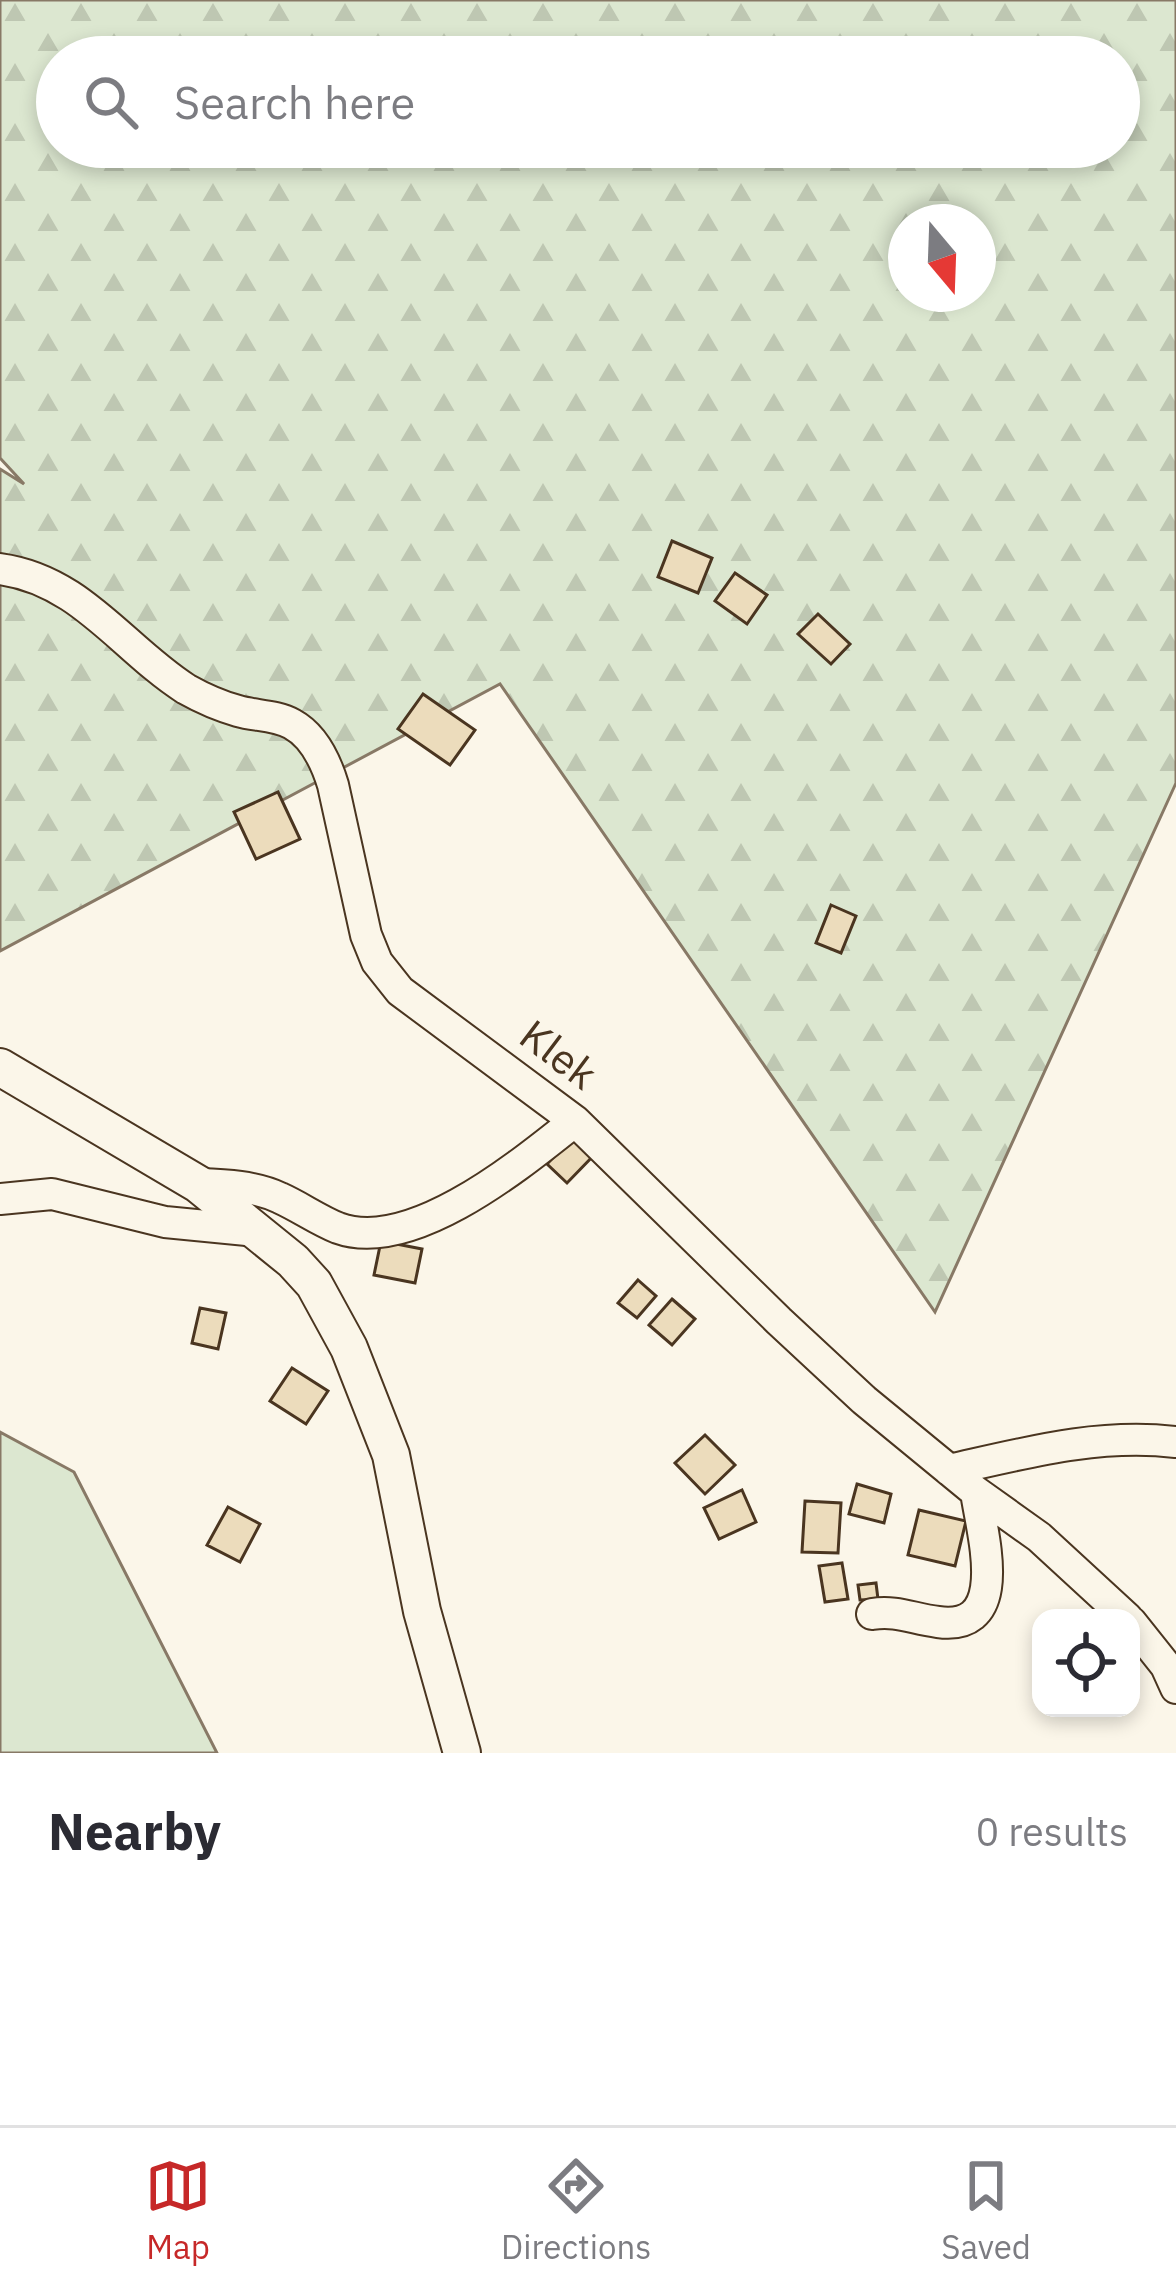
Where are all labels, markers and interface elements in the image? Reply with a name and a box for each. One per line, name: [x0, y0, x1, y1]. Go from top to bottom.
search box: [36, 36, 1140, 168]
icon: search: [78, 69, 144, 135]
text: Search here: [174, 73, 415, 131]
north arrow: [888, 204, 996, 312]
street label: Klek: [509, 1007, 609, 1101]
map controls: [1032, 1609, 1140, 1717]
button: locate: [1032, 1609, 1140, 1717]
text: Nearby: [48, 1798, 221, 1864]
text: 0 results: [976, 1806, 1128, 1857]
tab: Map: [145, 2153, 211, 2268]
tab: Directions: [501, 2153, 651, 2268]
tab: Saved: [941, 2153, 1031, 2268]

